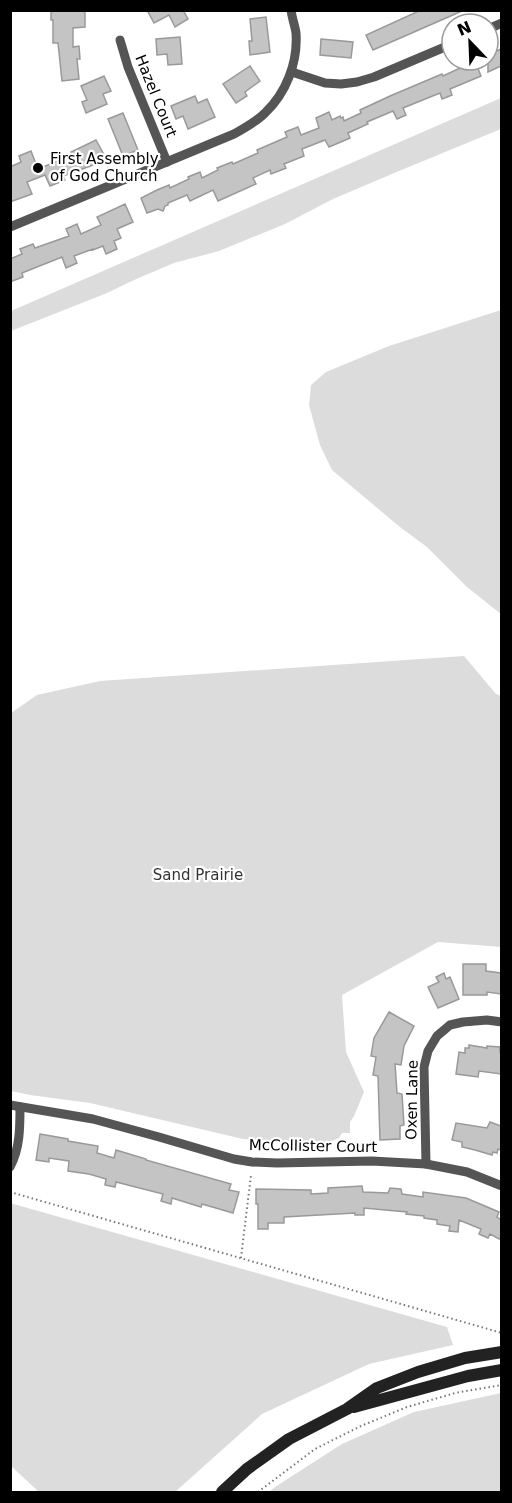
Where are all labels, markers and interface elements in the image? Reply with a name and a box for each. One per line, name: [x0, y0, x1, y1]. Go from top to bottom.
north arrow: [440, 12, 500, 72]
text: N: [454, 17, 474, 40]
street label: Hazel Court: [131, 52, 181, 140]
place label: First Assembly of God Church: [50, 150, 159, 185]
marker: First Assembly of God Church: [31, 161, 45, 175]
park label: Sand Prairie: [153, 866, 243, 884]
street label: Oxen Lane: [402, 1060, 422, 1140]
street label: McCollister Court: [249, 1136, 377, 1156]

